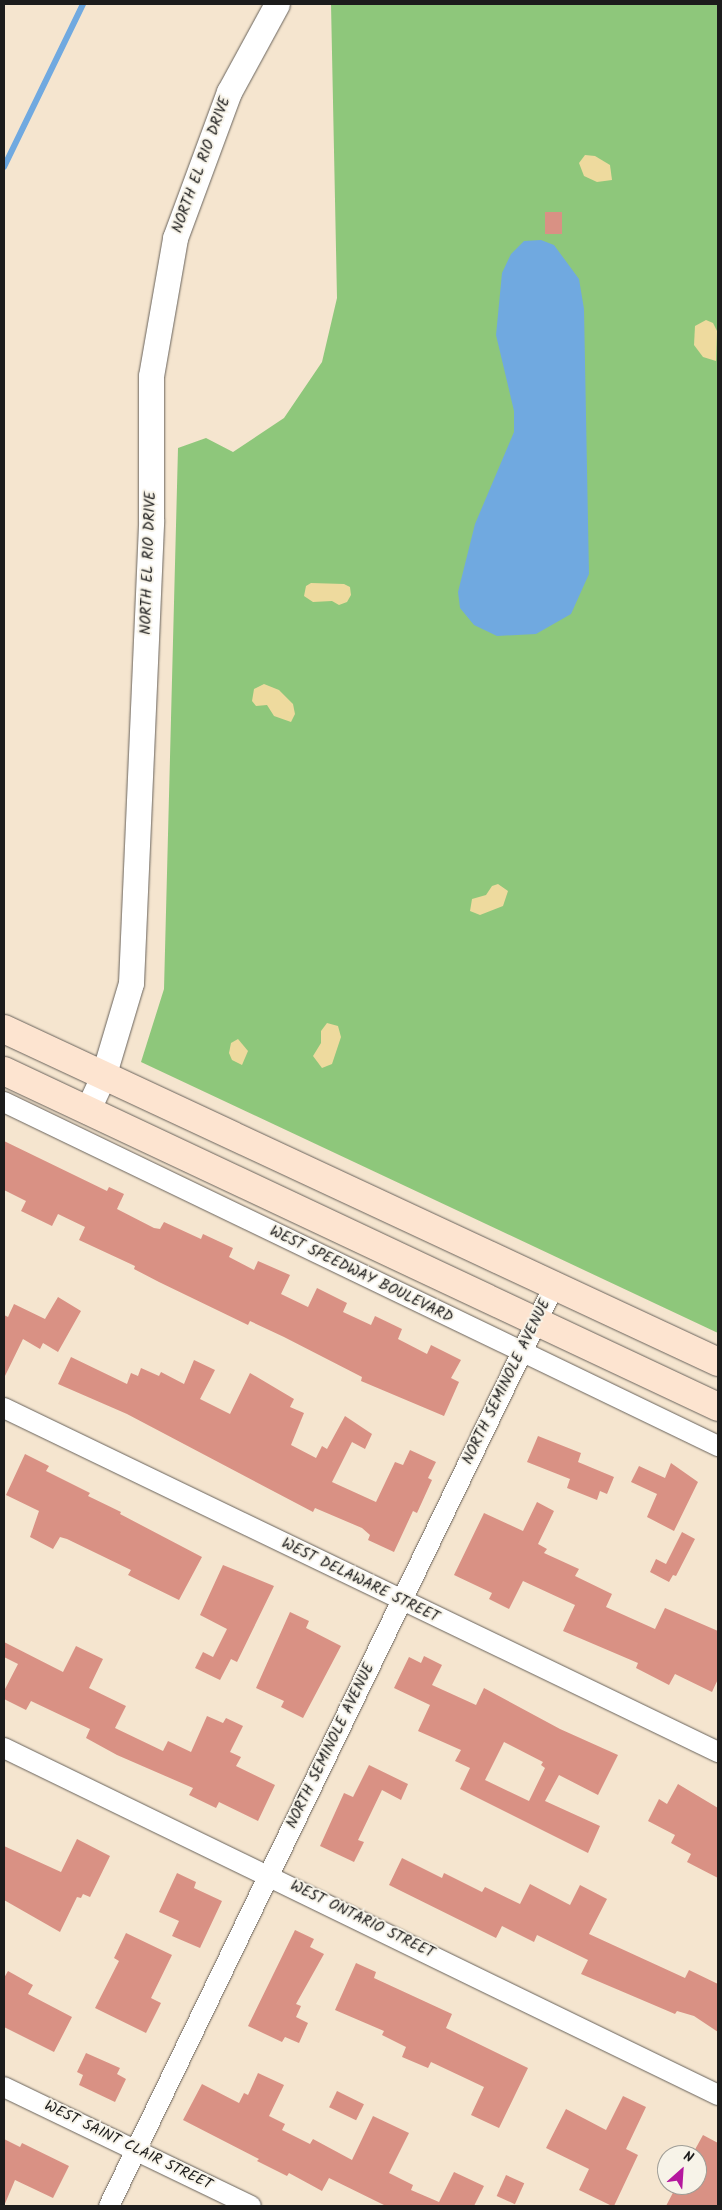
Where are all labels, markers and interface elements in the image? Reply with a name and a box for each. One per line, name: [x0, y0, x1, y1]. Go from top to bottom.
street label: NORTH EL RIO DRIVE: [169, 94, 235, 236]
street label: NORTH EL RIO DRIVE: [137, 491, 161, 635]
street label: WEST SPEEDWAY BOULEVARD: [266, 1223, 456, 1327]
street label: NORTH SEMINOLE AVENUE: [459, 1296, 555, 1468]
street label: WEST DELAWARE STREET: [278, 1535, 442, 1627]
street label: NORTH SEMINOLE AVENUE: [283, 1660, 379, 1832]
street label: WEST ONTARIO STREET: [287, 1877, 437, 1963]
street label: WEST SAINT CLAIR STREET: [41, 2097, 215, 2195]
north arrow: [657, 2145, 707, 2195]
text: N: [679, 2146, 697, 2169]

